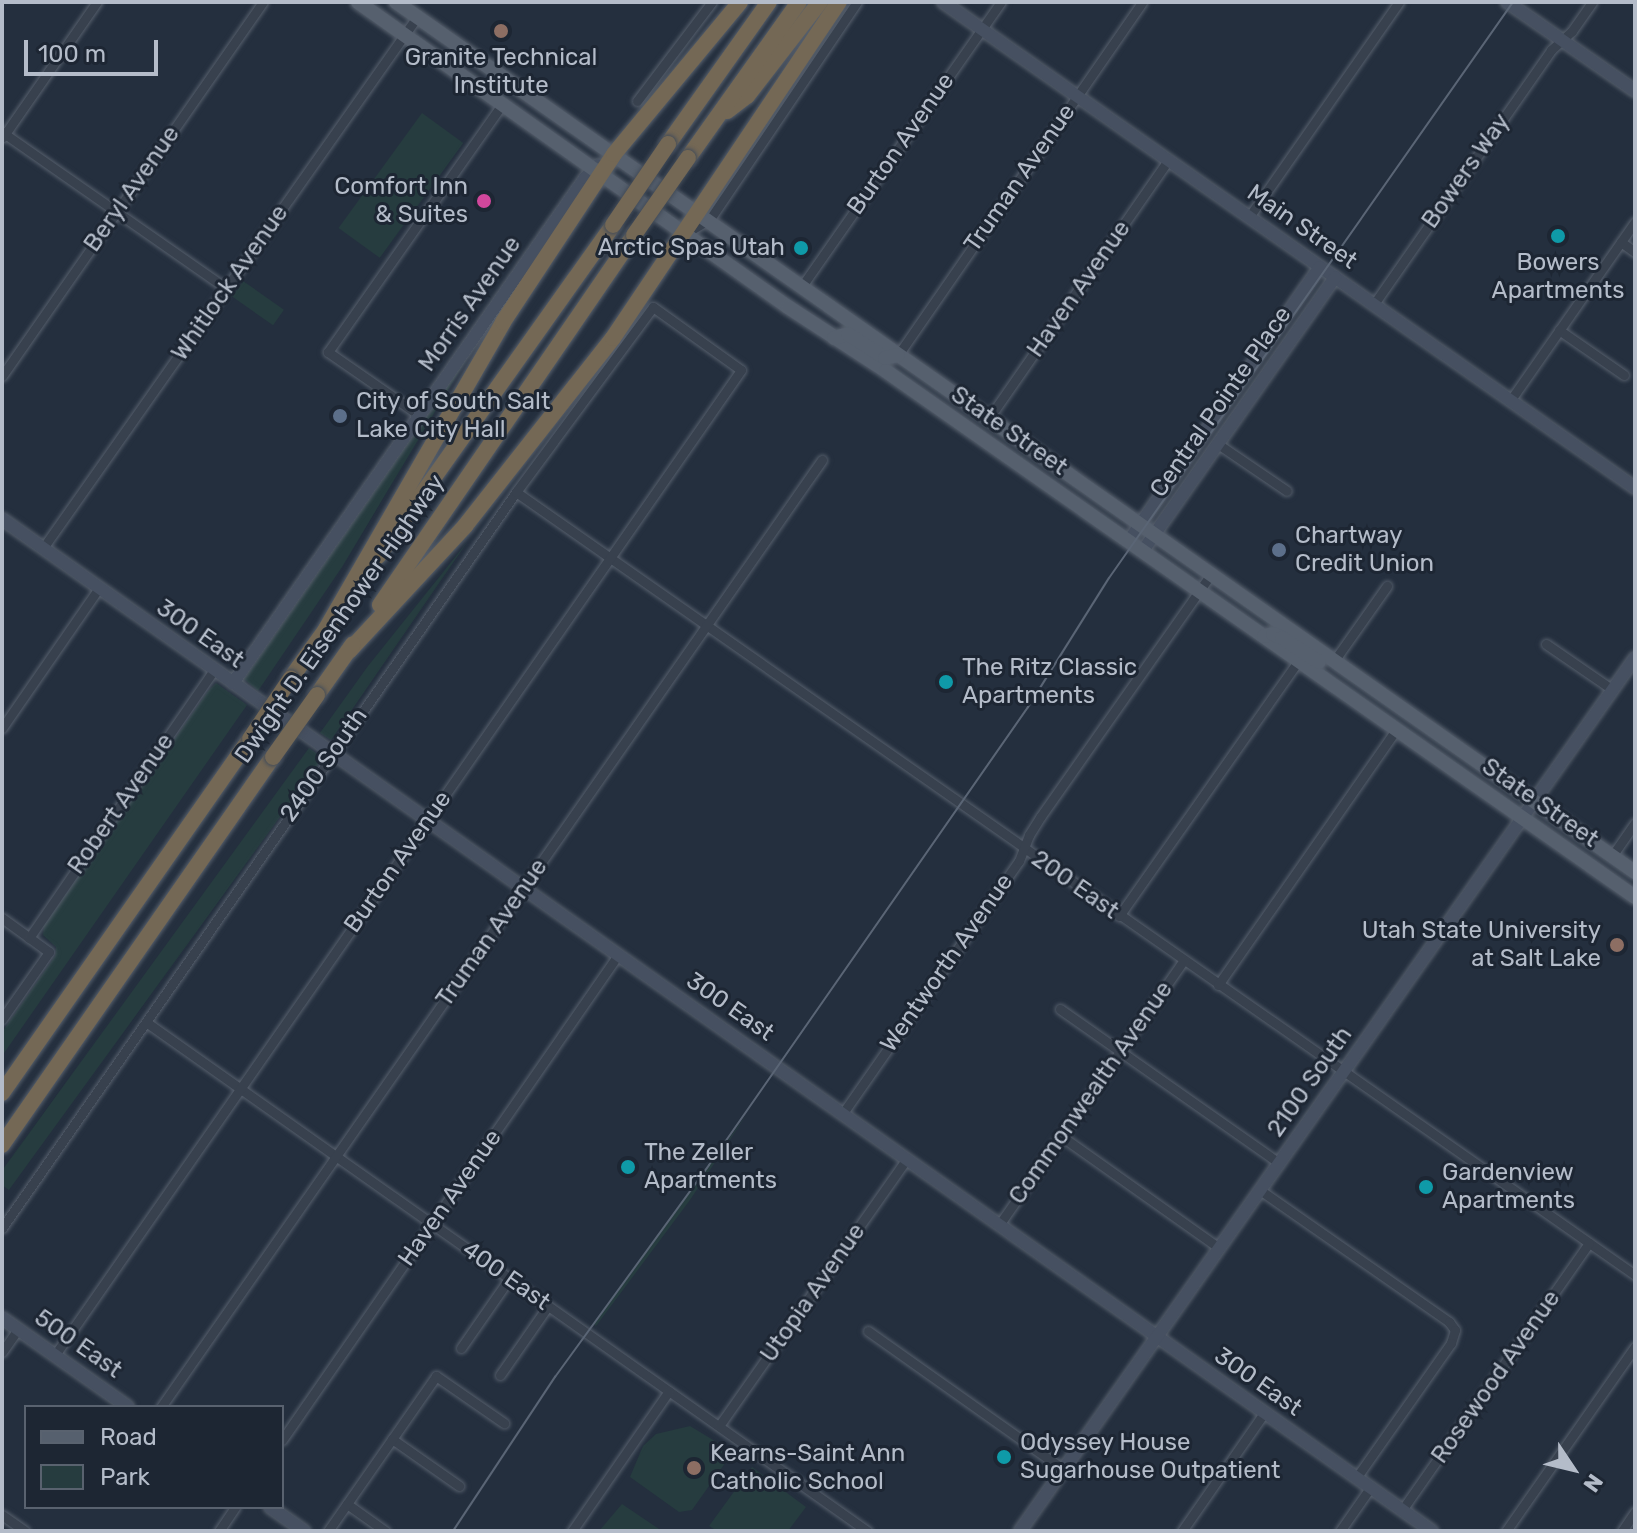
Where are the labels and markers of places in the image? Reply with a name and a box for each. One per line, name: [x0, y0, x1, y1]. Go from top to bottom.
marker: Granite Technical Institute: [492, 22, 510, 40]
place label: Granite Technical Institute: [404, 44, 598, 100]
place label: Comfort Inn & Suites: [334, 173, 468, 229]
marker: Comfort Inn & Suites: [475, 192, 493, 210]
marker: Bowers Apartments: [1549, 227, 1567, 245]
place label: Arctic Spas Utah: [598, 234, 785, 262]
marker: Arctic Spas Utah: [792, 239, 810, 257]
place label: Bowers Apartments: [1492, 249, 1624, 305]
place label: City of South Salt Lake City Hall: [356, 388, 551, 444]
marker: City of South Salt Lake City Hall: [331, 407, 349, 425]
place label: Chartway Credit Union: [1295, 522, 1434, 578]
marker: Chartway Credit Union: [1270, 541, 1288, 559]
place label: The Ritz Classic Apartments: [962, 654, 1137, 710]
marker: The Ritz Classic Apartments: [937, 673, 955, 691]
place label: Utah State University at Salt Lake: [1362, 917, 1601, 973]
marker: Utah State University at Salt Lake: [1608, 936, 1626, 954]
place label: The Zeller Apartments: [644, 1139, 777, 1195]
marker: The Zeller Apartments: [619, 1158, 637, 1176]
place label: Gardenview Apartments: [1442, 1159, 1575, 1215]
marker: Gardenview Apartments: [1417, 1178, 1435, 1196]
place label: Odyssey House Sugarhouse Outpatient: [1020, 1429, 1280, 1485]
place label: Kearns-Saint Ann Catholic School: [710, 1440, 906, 1496]
marker: Odyssey House Sugarhouse Outpatient: [995, 1448, 1013, 1466]
marker: Kearns-Saint Ann Catholic School: [685, 1459, 703, 1477]

